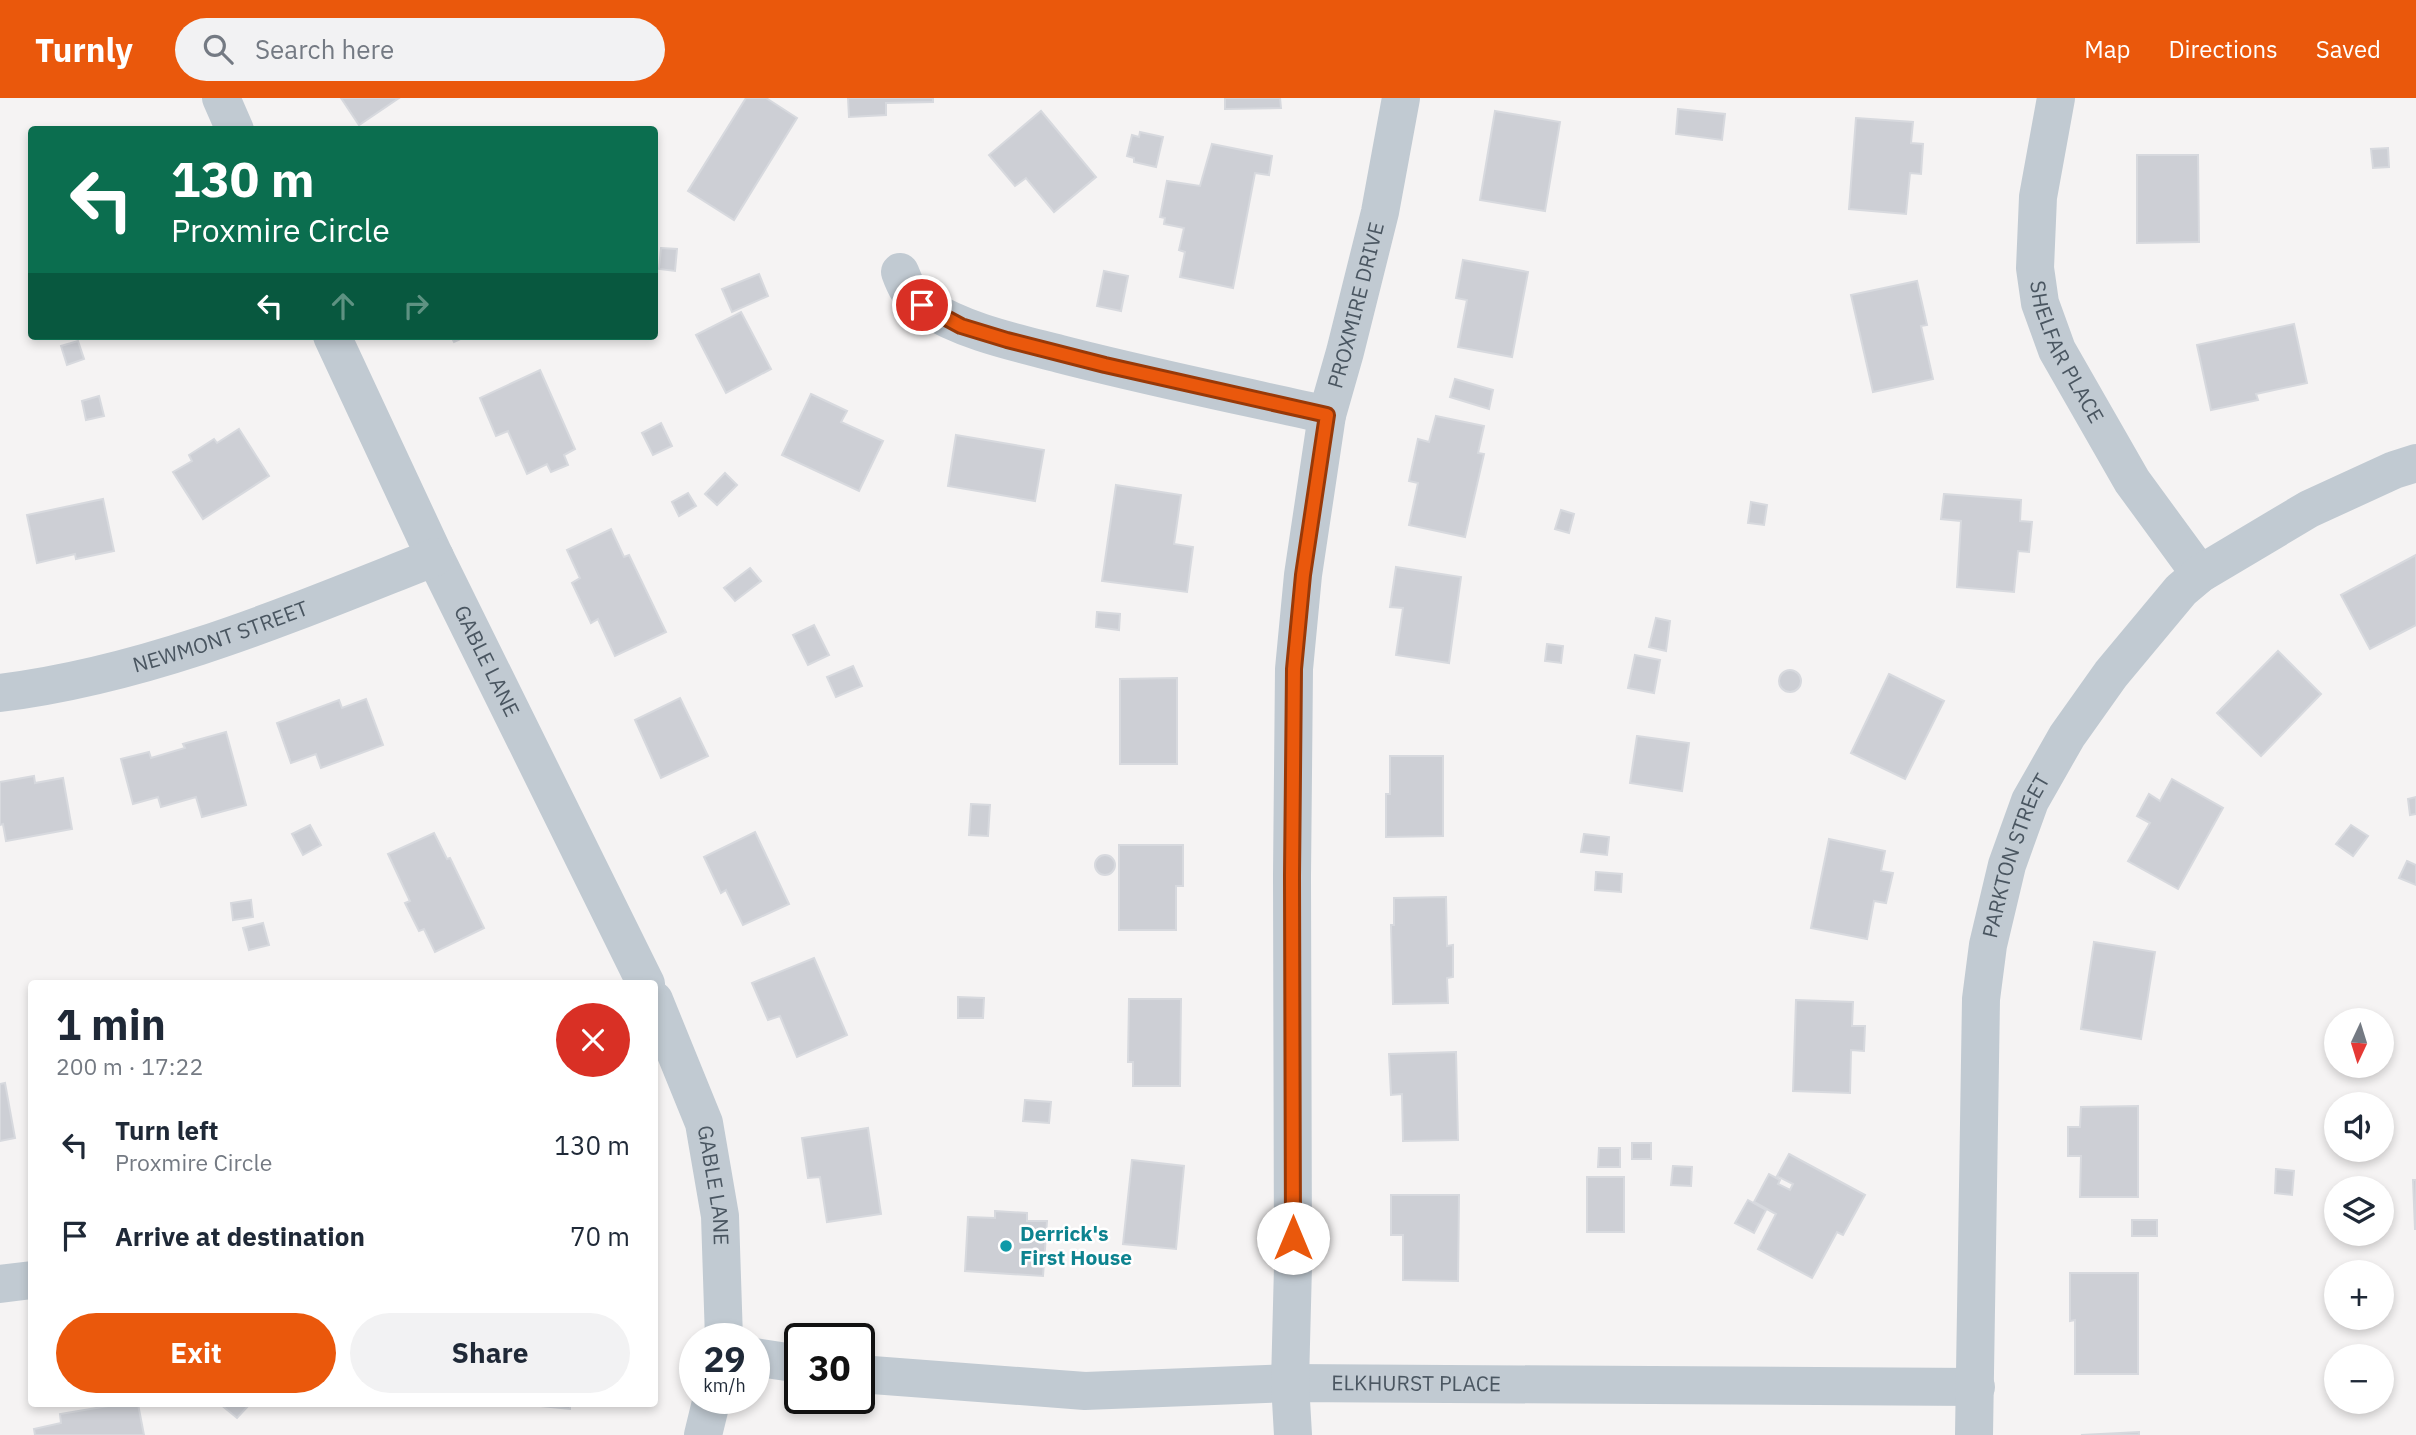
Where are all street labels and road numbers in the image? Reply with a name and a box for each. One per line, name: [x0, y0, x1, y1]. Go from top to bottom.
street label: PROXMIRE DRIVE: [1320, 219, 1390, 391]
street label: SHELFAR PLACE: [2024, 279, 2111, 428]
street label: NEWMONT STREET: [129, 593, 312, 679]
street label: GABLE LANE: [448, 600, 527, 721]
street label: PARKTON STREET: [1975, 768, 2056, 941]
street label: GABLE LANE: [692, 1123, 736, 1246]
street label: ELKHURST PLACE: [1331, 1368, 1501, 1397]

